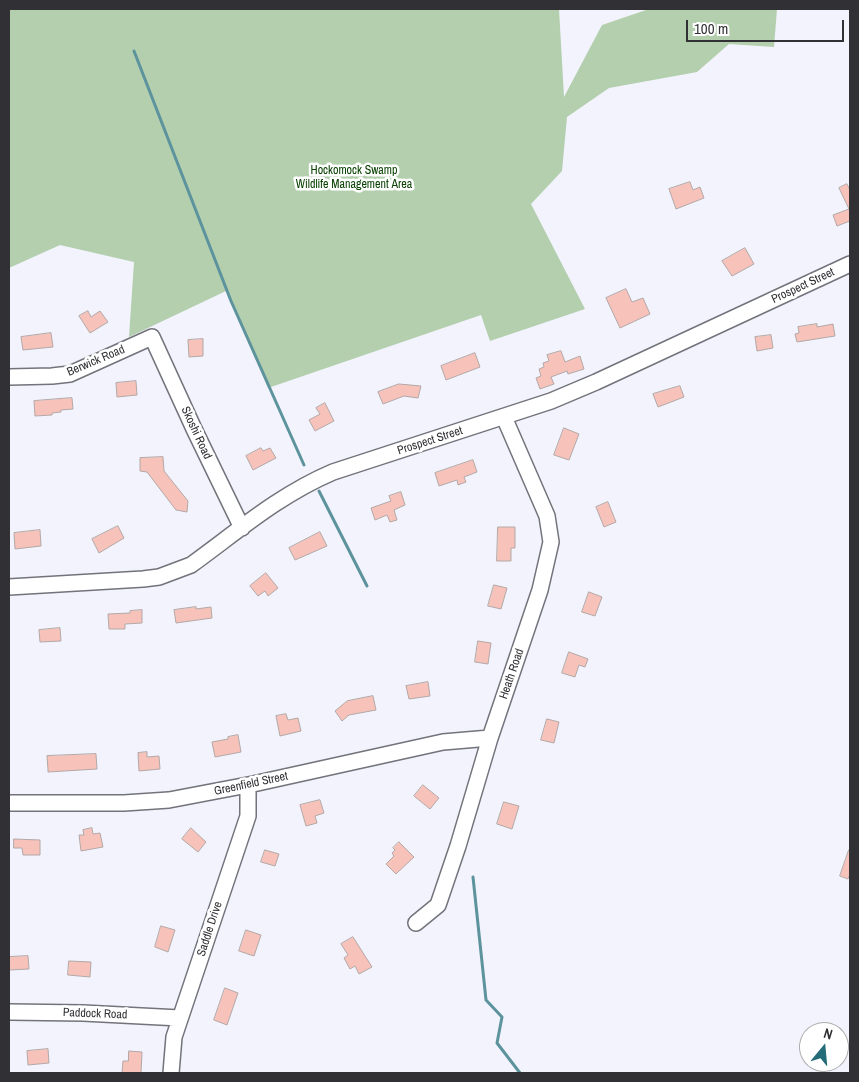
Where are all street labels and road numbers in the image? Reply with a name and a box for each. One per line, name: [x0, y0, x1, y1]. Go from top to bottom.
street label: Prospect Street: [769, 265, 837, 307]
street label: Berwick Road: [65, 342, 127, 380]
street label: Skoshi Road: [178, 404, 214, 462]
street label: Prospect Street: [396, 424, 464, 458]
street label: Heath Road: [497, 647, 527, 701]
street label: Greenfield Street: [213, 769, 289, 799]
street label: Saddle Drive: [194, 900, 226, 958]
street label: Paddock Road: [62, 1006, 128, 1022]

